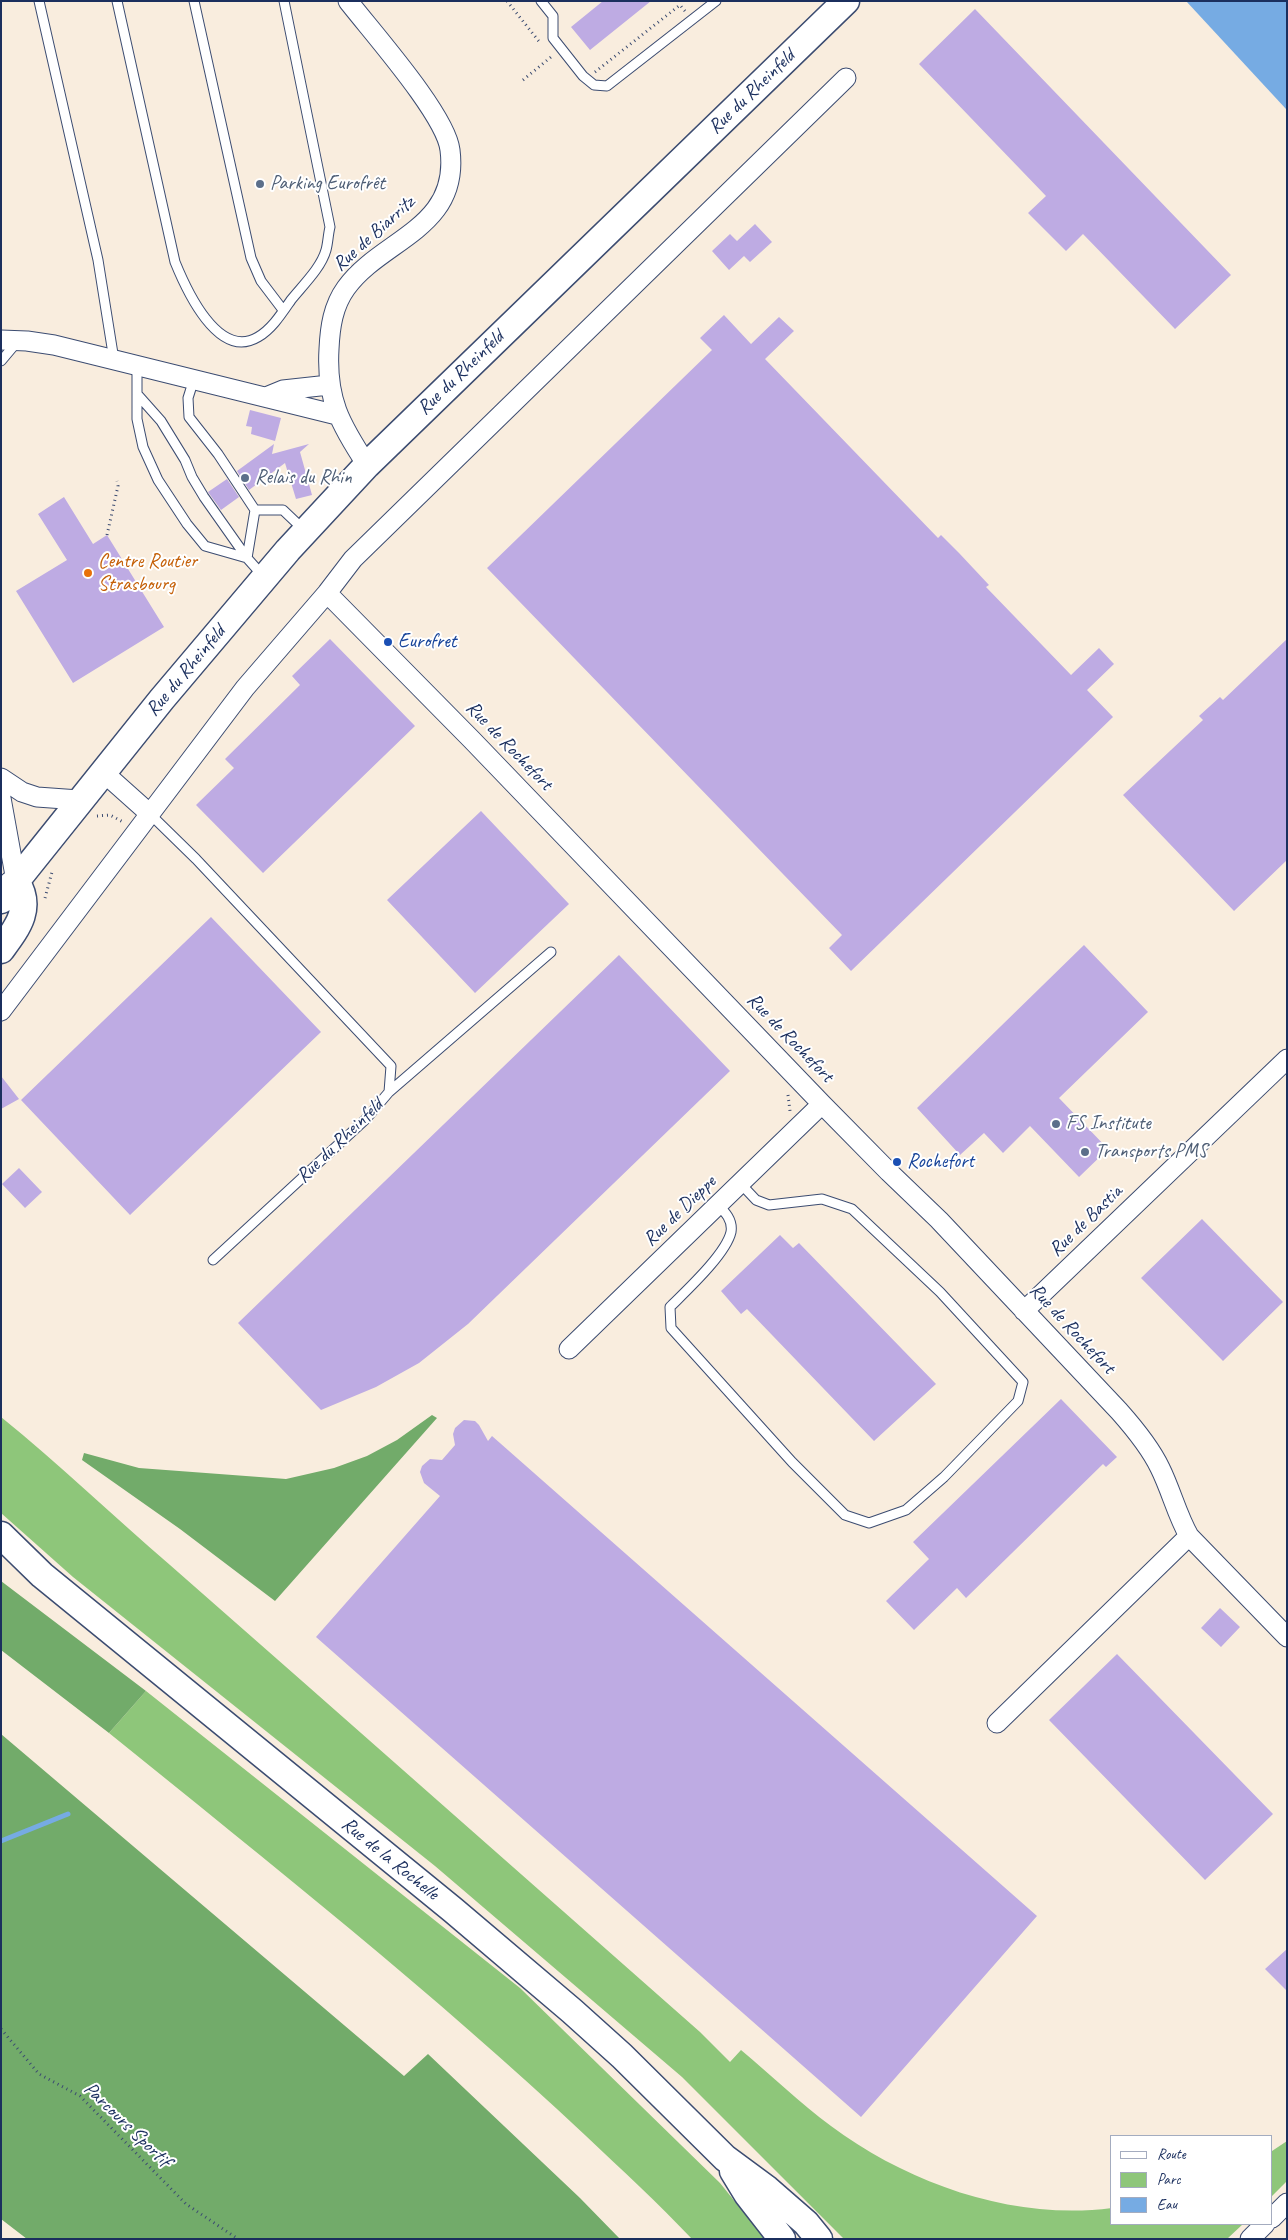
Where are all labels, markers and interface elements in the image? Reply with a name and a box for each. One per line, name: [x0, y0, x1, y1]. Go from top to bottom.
street label: Rue du Rheinfeld: [704, 45, 800, 139]
place label: Parking Eurofrêt: [270, 172, 385, 196]
marker: Parking Eurofrêt: [254, 178, 266, 190]
street label: Rue de Biarritz: [328, 191, 420, 277]
street label: Rue du Rheinfeld: [413, 326, 509, 420]
place label: Relais du Rhin: [255, 466, 352, 490]
marker: Relais du Rhin: [239, 472, 251, 484]
place label: Centre Routier Strasbourg: [98, 550, 197, 597]
marker: Centre Routier Strasbourg: [82, 567, 94, 579]
street label: Rue du Rheinfeld: [141, 621, 231, 721]
place label: Eurofret: [398, 630, 456, 654]
marker: Eurofret: [382, 636, 394, 648]
street label: Rue de Rochefort: [460, 696, 558, 796]
street label: Rue de Rochefort: [741, 988, 839, 1088]
street label: Rue du Rheinfeld: [292, 1094, 388, 1188]
place label: FS Institute: [1066, 1112, 1151, 1136]
marker: FS Institute: [1050, 1118, 1062, 1130]
place label: Transports PMS: [1095, 1140, 1207, 1164]
marker: Transports PMS: [1079, 1146, 1091, 1158]
place label: Rochefort: [907, 1150, 974, 1174]
marker: Rochefort: [891, 1156, 903, 1168]
street label: Rue de Dieppe: [639, 1170, 721, 1252]
street label: Rue de Bastia: [1044, 1180, 1128, 1262]
street label: Rue de Rochefort: [1024, 1279, 1120, 1379]
street label: Rue de la Rochelle: [336, 1812, 444, 1906]
street label: Parcours Sportif: [78, 2077, 176, 2173]
legend: [1110, 2135, 1273, 2225]
text: Route: [1157, 2145, 1186, 2164]
text: Parc: [1157, 2170, 1181, 2189]
text: Eau: [1157, 2195, 1177, 2214]

